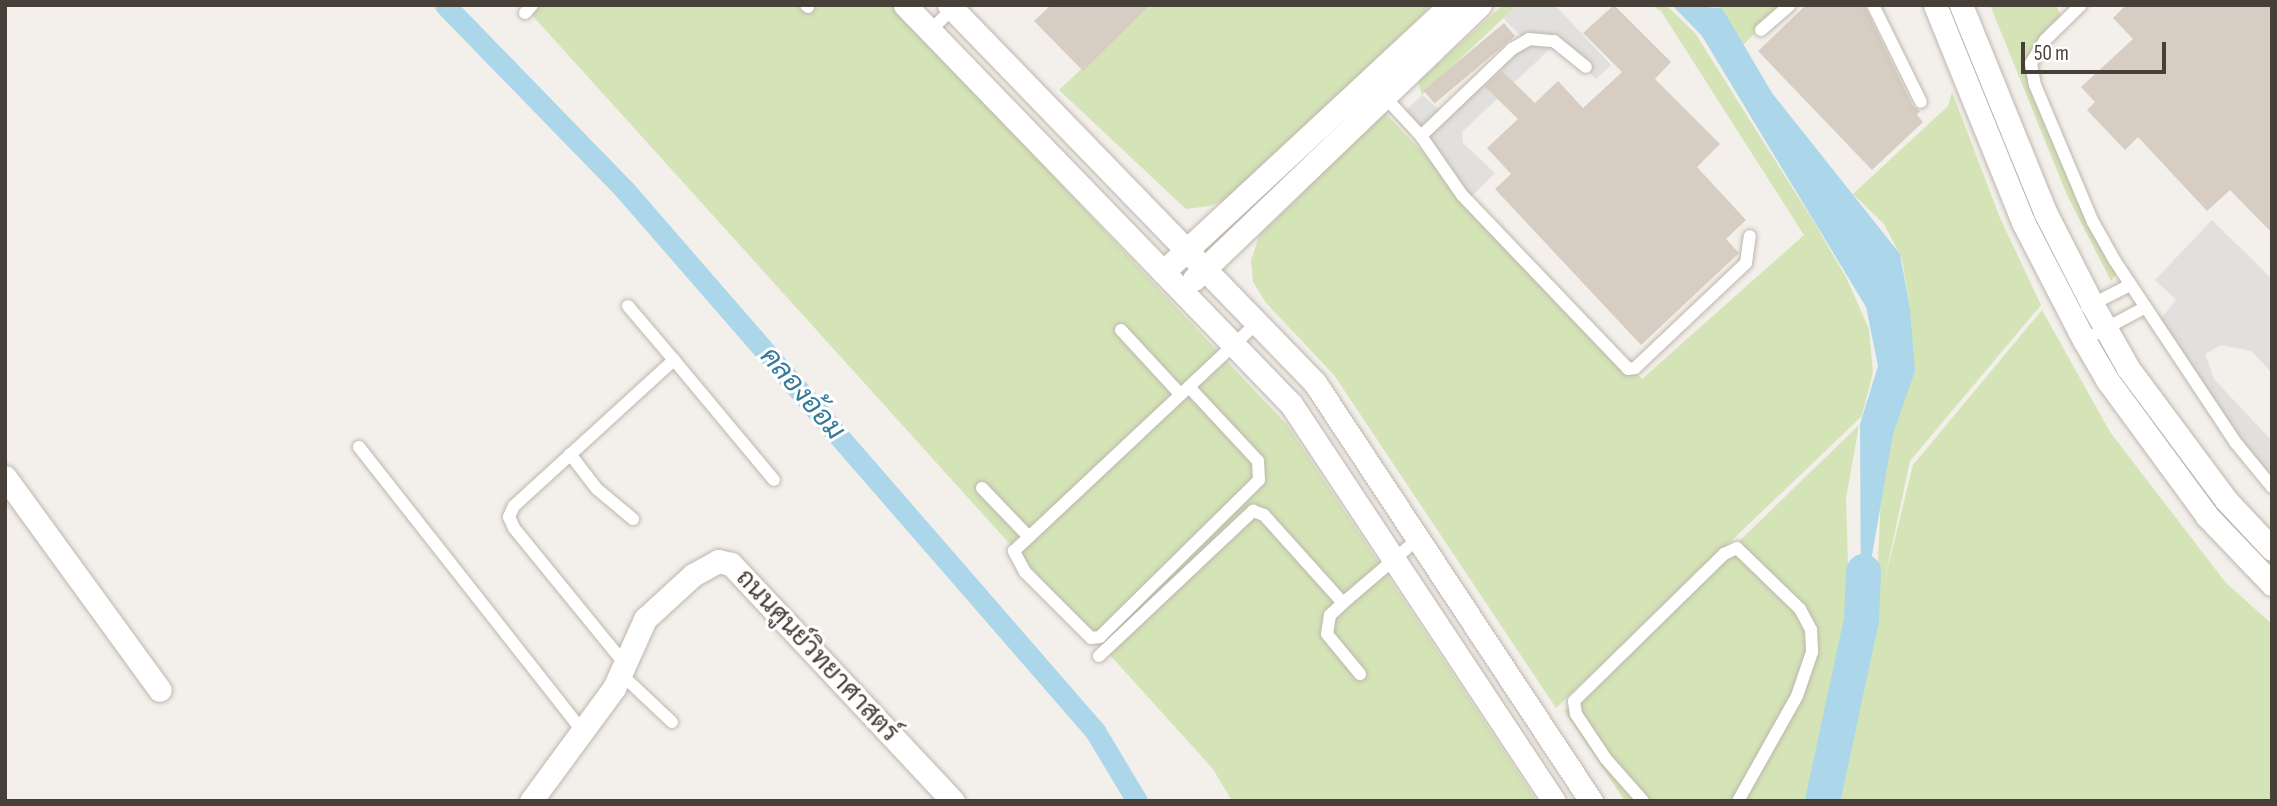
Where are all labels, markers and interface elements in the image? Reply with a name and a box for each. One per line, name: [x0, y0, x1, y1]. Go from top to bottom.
scale bar: [2025, 28, 2170, 72]
text: 50 m: [2034, 41, 2069, 66]
water label: คลองอ้อม: [752, 341, 852, 447]
street label: ถนนศูนย์วิทยาศาสตร์: [729, 563, 905, 749]

